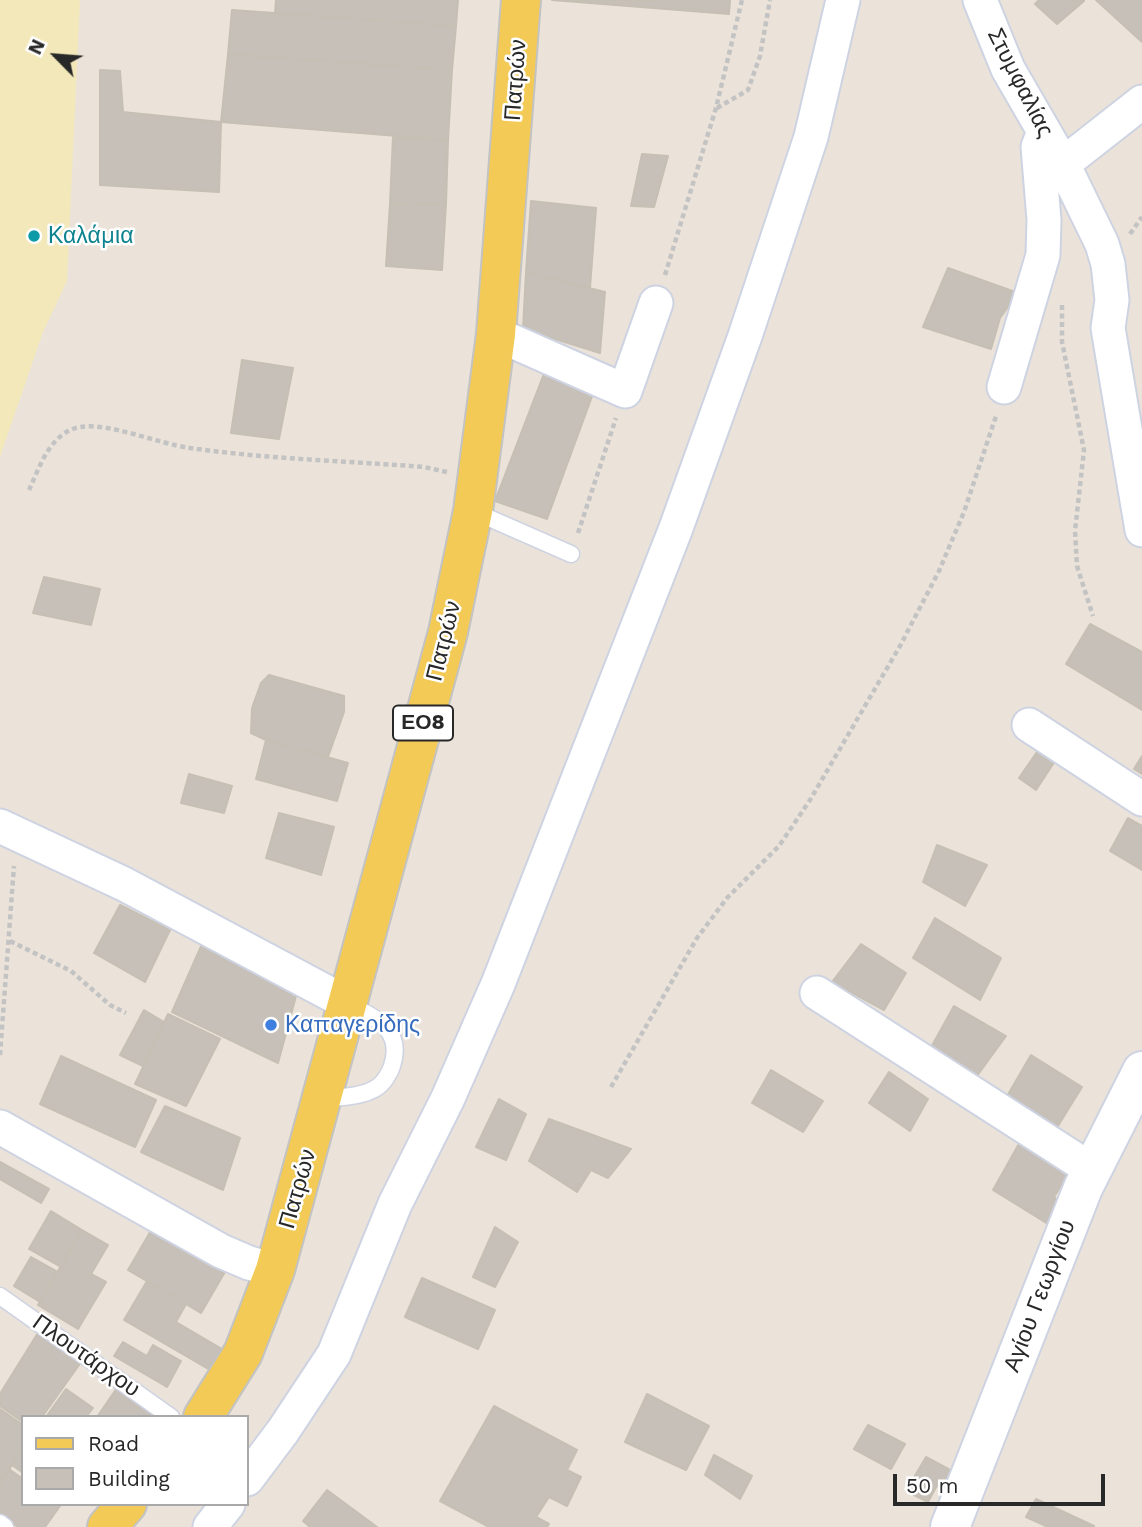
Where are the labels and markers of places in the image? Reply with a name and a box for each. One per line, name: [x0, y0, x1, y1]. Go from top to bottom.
place label: Καλάμια: [48, 222, 134, 250]
marker: Καλάμια: [26, 228, 42, 244]
place label: Καπαγερίδης: [285, 1011, 420, 1039]
marker: Καπαγερίδης: [263, 1017, 279, 1033]

